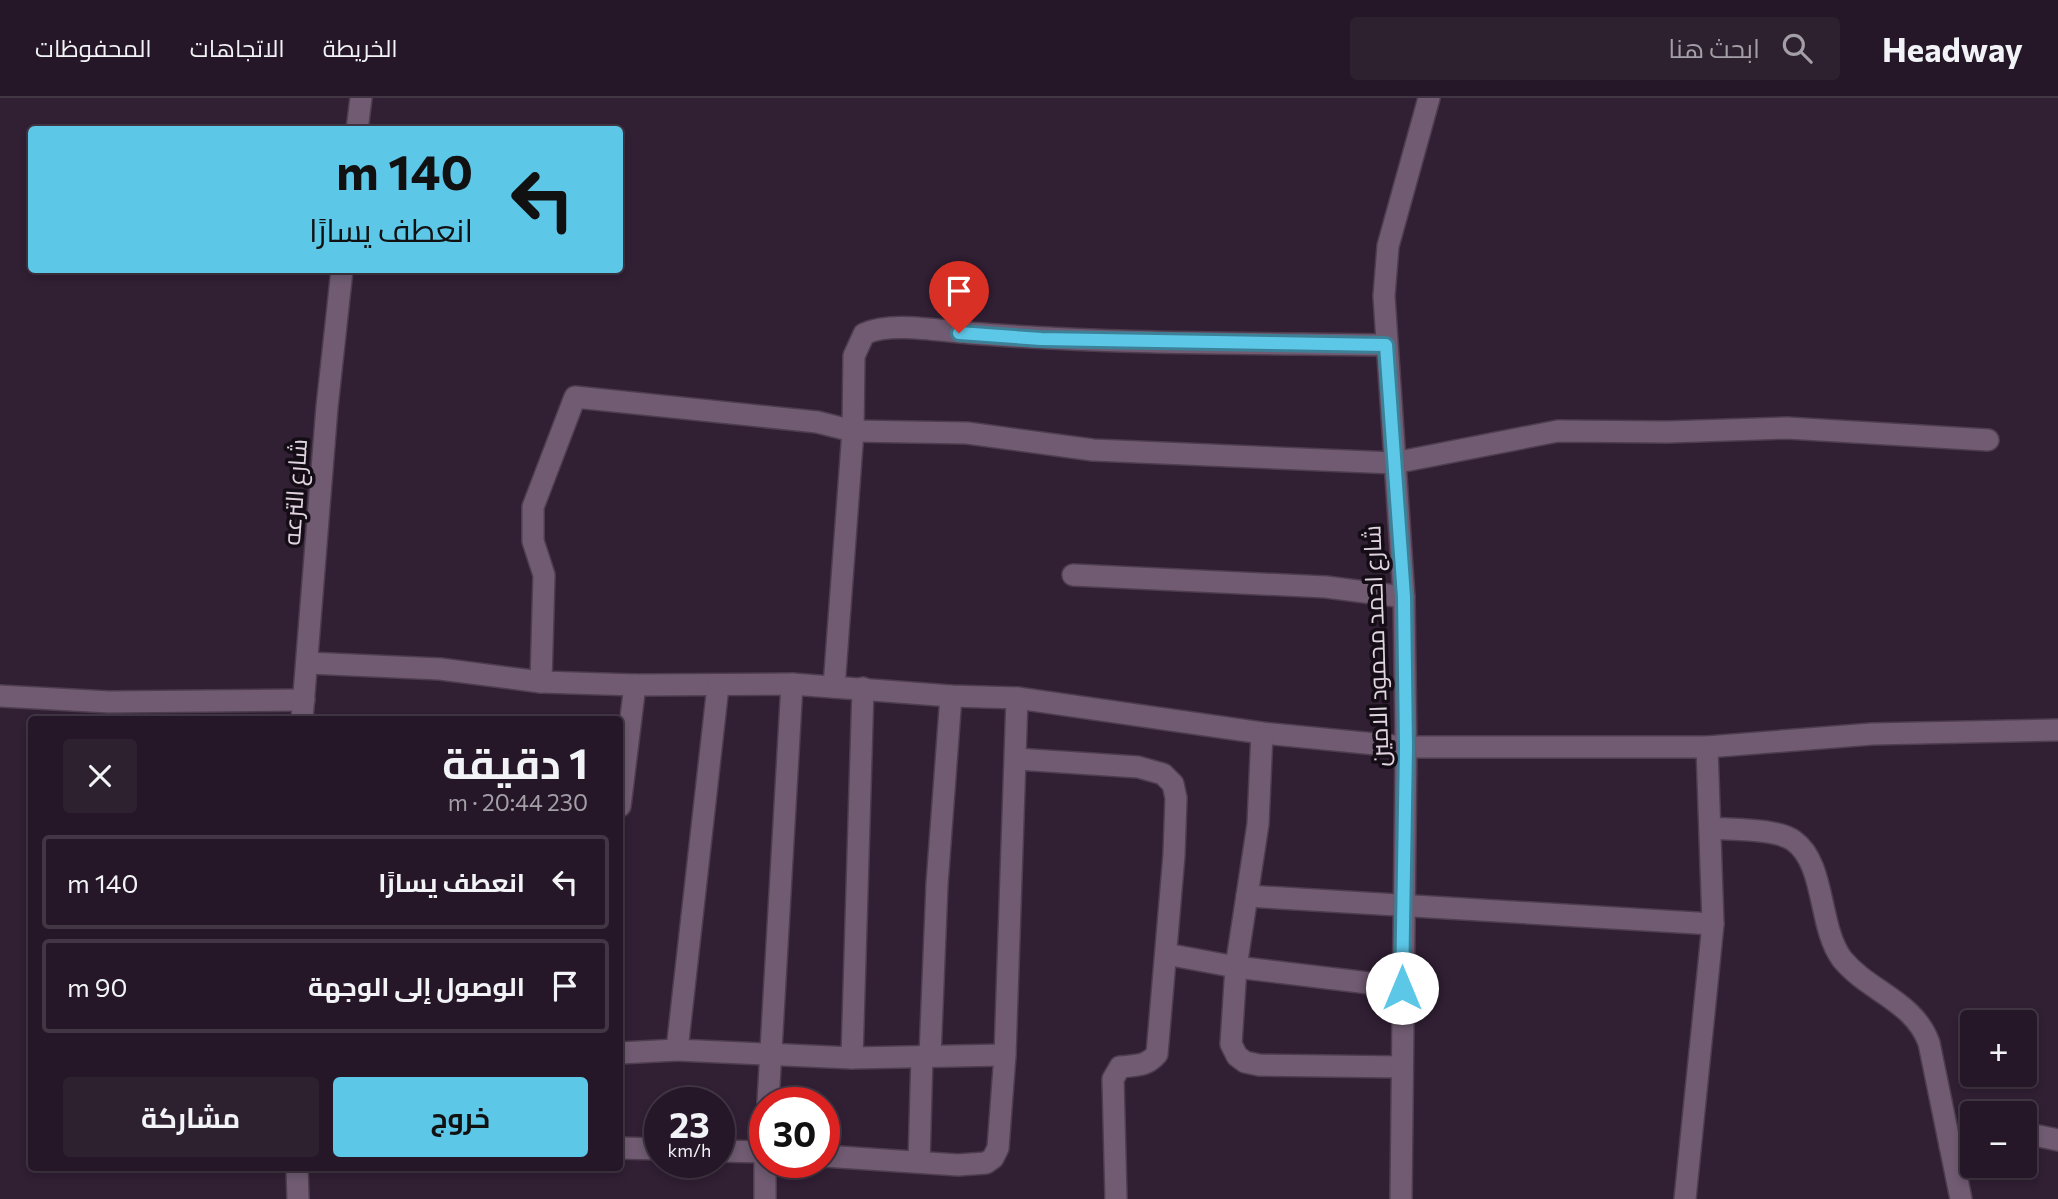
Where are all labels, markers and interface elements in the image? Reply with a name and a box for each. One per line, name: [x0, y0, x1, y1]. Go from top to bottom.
search box: [1350, 17, 1840, 80]
text: Headway: [1882, 28, 2023, 69]
icon: search: [1778, 29, 1816, 67]
text: ابحث هنا: [1668, 32, 1760, 63]
text: المحفوظات: [35, 33, 152, 62]
text: الاتجاهات: [190, 33, 285, 62]
text: الخريطة: [323, 33, 398, 62]
text: 140 m: [336, 140, 473, 200]
icon: left: [497, 154, 588, 245]
text: انعطف يسارًا: [309, 209, 473, 249]
pin: [929, 261, 989, 333]
icon: arrive: [940, 272, 978, 310]
street label: شارع الترعه: [276, 438, 315, 546]
street label: شارع احمد محمود الامين: [1356, 525, 1397, 767]
text: 1 دقيقة: [442, 736, 588, 788]
button: close: [63, 739, 137, 813]
text: 230 m · 20:44: [448, 788, 588, 816]
icon: left: [546, 863, 584, 901]
text: انعطف يسارًا: [378, 866, 525, 897]
text: 140 m: [67, 867, 138, 898]
position arrow: [1365, 951, 1439, 1025]
icon: arrive: [546, 967, 584, 1005]
text: الوصول إلى الوجهة: [308, 970, 525, 1001]
text: 90 m: [67, 971, 127, 1002]
map controls: [1960, 1010, 2037, 1178]
button: +: [1960, 1010, 2037, 1087]
button: مشاركة: [63, 1077, 319, 1157]
button: خروج: [333, 1077, 588, 1157]
speed limit sign: 30: [749, 1087, 840, 1178]
button: −: [1960, 1101, 2037, 1178]
text: 23: [669, 1102, 710, 1145]
text: km/h: [668, 1139, 711, 1161]

